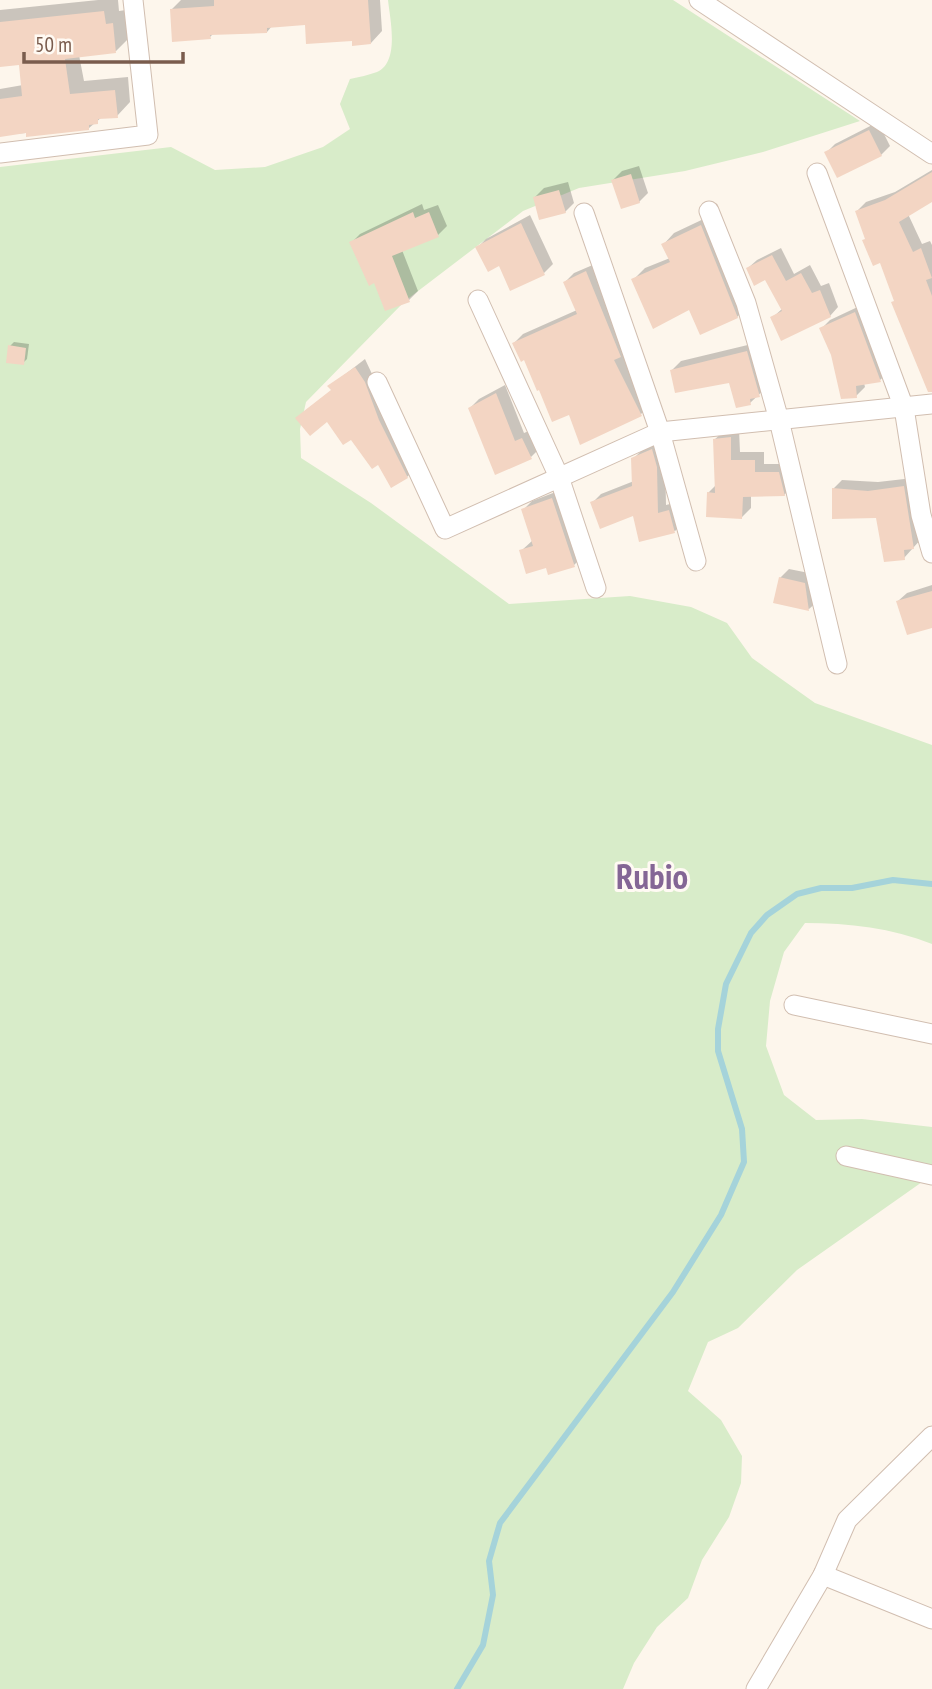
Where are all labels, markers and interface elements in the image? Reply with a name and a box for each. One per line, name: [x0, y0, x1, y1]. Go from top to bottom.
scale bar: [24, 21, 184, 65]
text: 50 m: [35, 31, 72, 58]
district label: Rubio: [616, 853, 688, 899]

